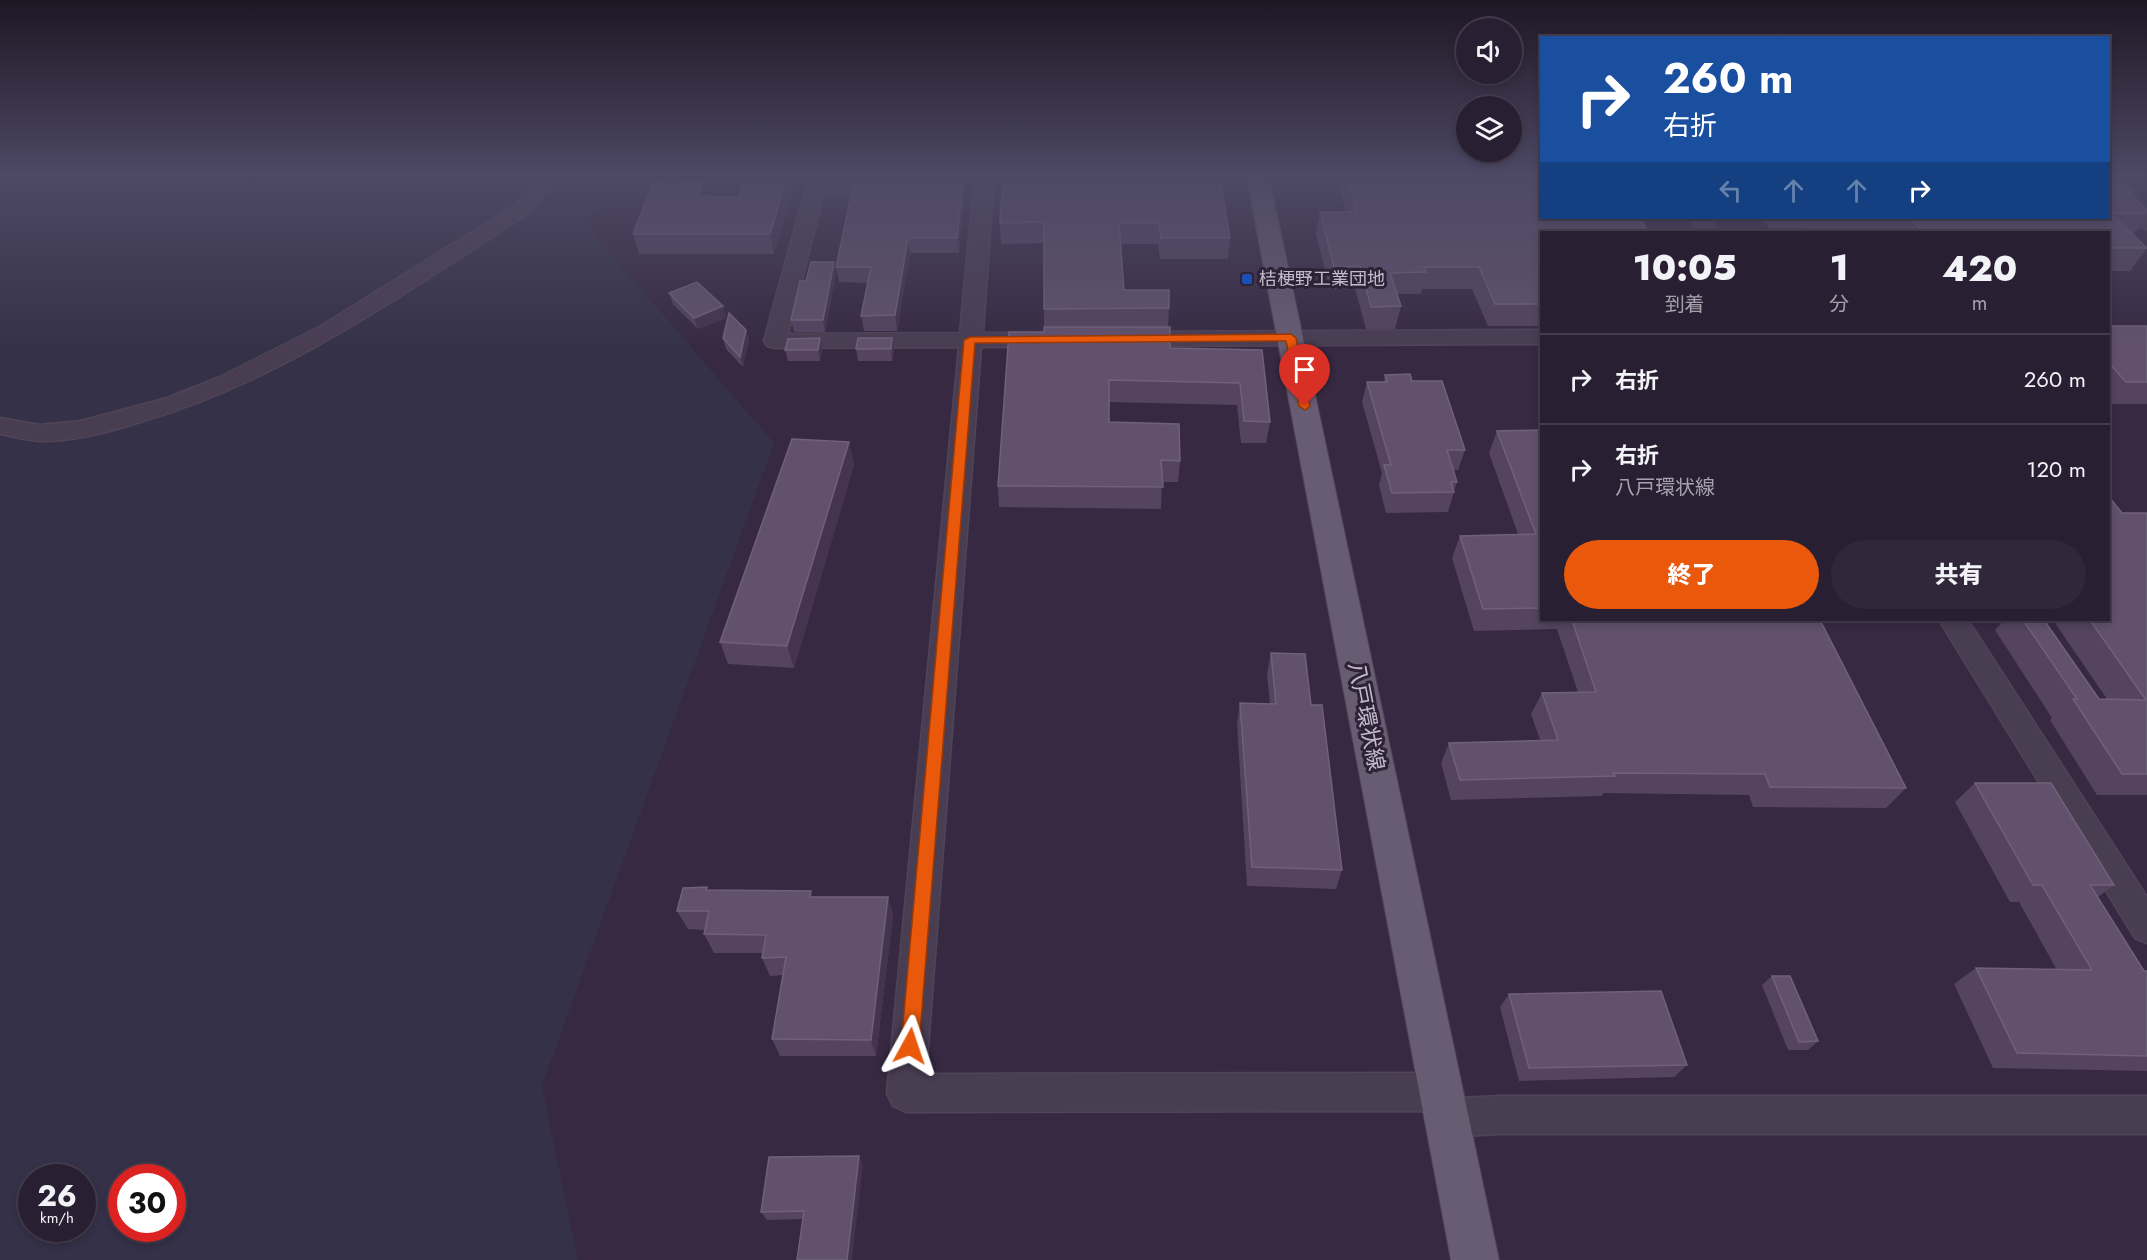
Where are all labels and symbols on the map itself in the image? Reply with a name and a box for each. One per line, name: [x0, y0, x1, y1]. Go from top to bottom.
place label: 桔梗野工業団地: [1259, 266, 1385, 292]
marker: 桔梗野工業団地: [1240, 272, 1254, 286]
pin: [1279, 344, 1330, 406]
street label: 八戸環状線: [1341, 659, 1393, 773]
position arrow: [878, 1014, 942, 1078]
speed limit sign: 30: [108, 1164, 186, 1242]

